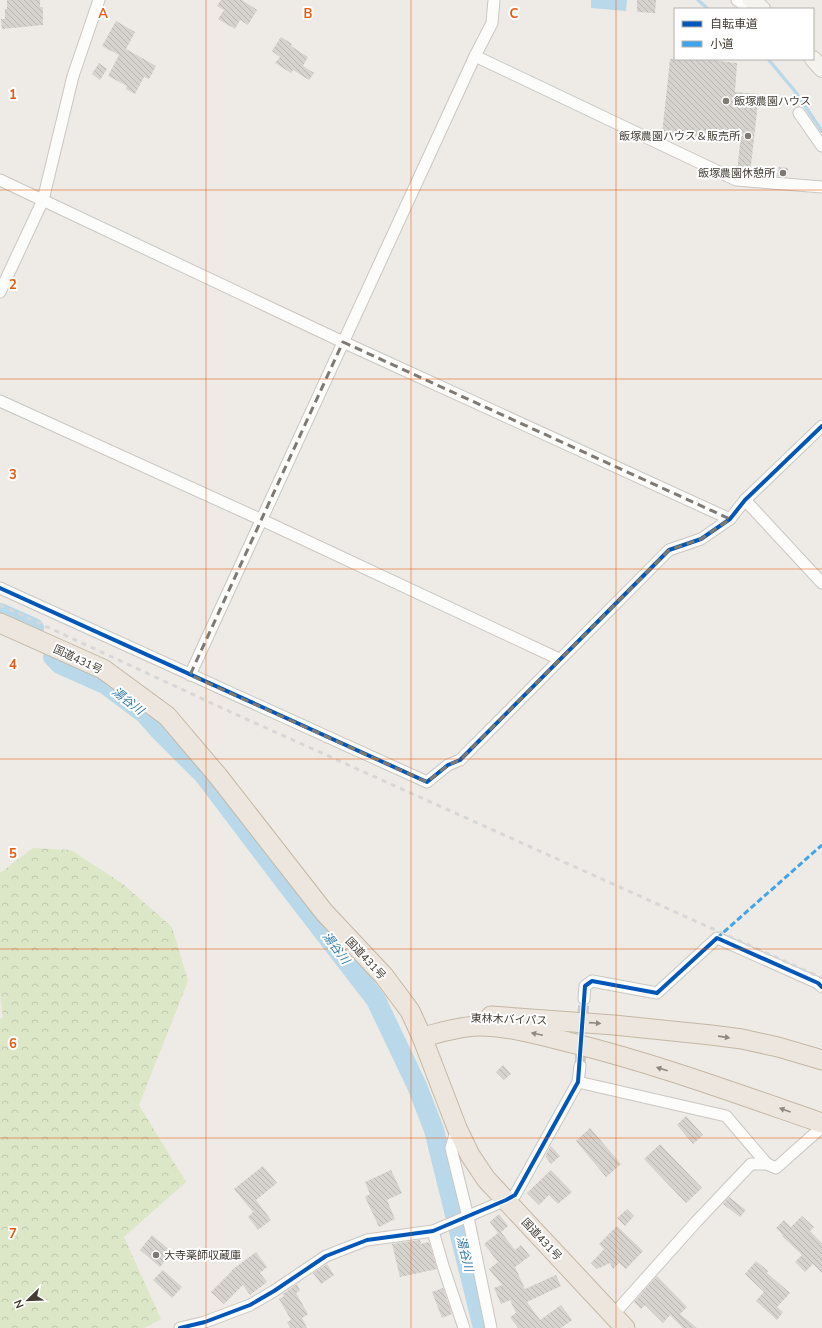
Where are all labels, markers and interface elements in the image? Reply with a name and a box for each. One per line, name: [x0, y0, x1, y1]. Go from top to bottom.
text: A: [98, 5, 108, 23]
text: B: [304, 5, 313, 23]
text: C: [510, 5, 519, 23]
legend: [674, 8, 814, 60]
text: 自転車道: [710, 16, 758, 32]
text: 小道: [710, 36, 734, 52]
text: 1: [9, 86, 17, 104]
place label: 飯塚農園ハウス: [734, 94, 811, 109]
marker: 飯塚農園ハウス: [721, 96, 731, 106]
place label: 飯塚農園ハウス＆販売所: [619, 129, 741, 144]
marker: 飯塚農園ハウス＆販売所: [743, 131, 753, 141]
place label: 飯塚農園休憩所: [698, 166, 776, 181]
marker: 飯塚農園休憩所: [778, 168, 788, 178]
text: 2: [9, 276, 17, 294]
text: 3: [9, 466, 17, 484]
street label: 国道431号: [51, 641, 105, 677]
text: 4: [9, 656, 17, 674]
water label: 湯谷川: [109, 684, 149, 720]
text: 5: [9, 845, 17, 863]
water label: 湯谷川: [319, 929, 354, 969]
street label: 国道431号: [342, 934, 389, 983]
street label: 東林木バイパス: [470, 1011, 548, 1028]
one-way arrow: [589, 1020, 601, 1027]
one-way arrow: [531, 1031, 543, 1037]
one-way arrow: [718, 1034, 730, 1040]
text: 6: [9, 1035, 17, 1053]
one-way arrow: [656, 1066, 668, 1072]
one-way arrow: [779, 1107, 791, 1113]
street label: 国道431号: [518, 1215, 565, 1264]
text: 7: [9, 1225, 17, 1243]
water label: 湯谷川: [453, 1235, 478, 1275]
place label: 大寺薬師収蔵庫: [164, 1248, 241, 1263]
marker: 大寺薬師収蔵庫: [151, 1250, 161, 1260]
north arrow: [8, 1280, 48, 1320]
text: N: [11, 1297, 28, 1310]

